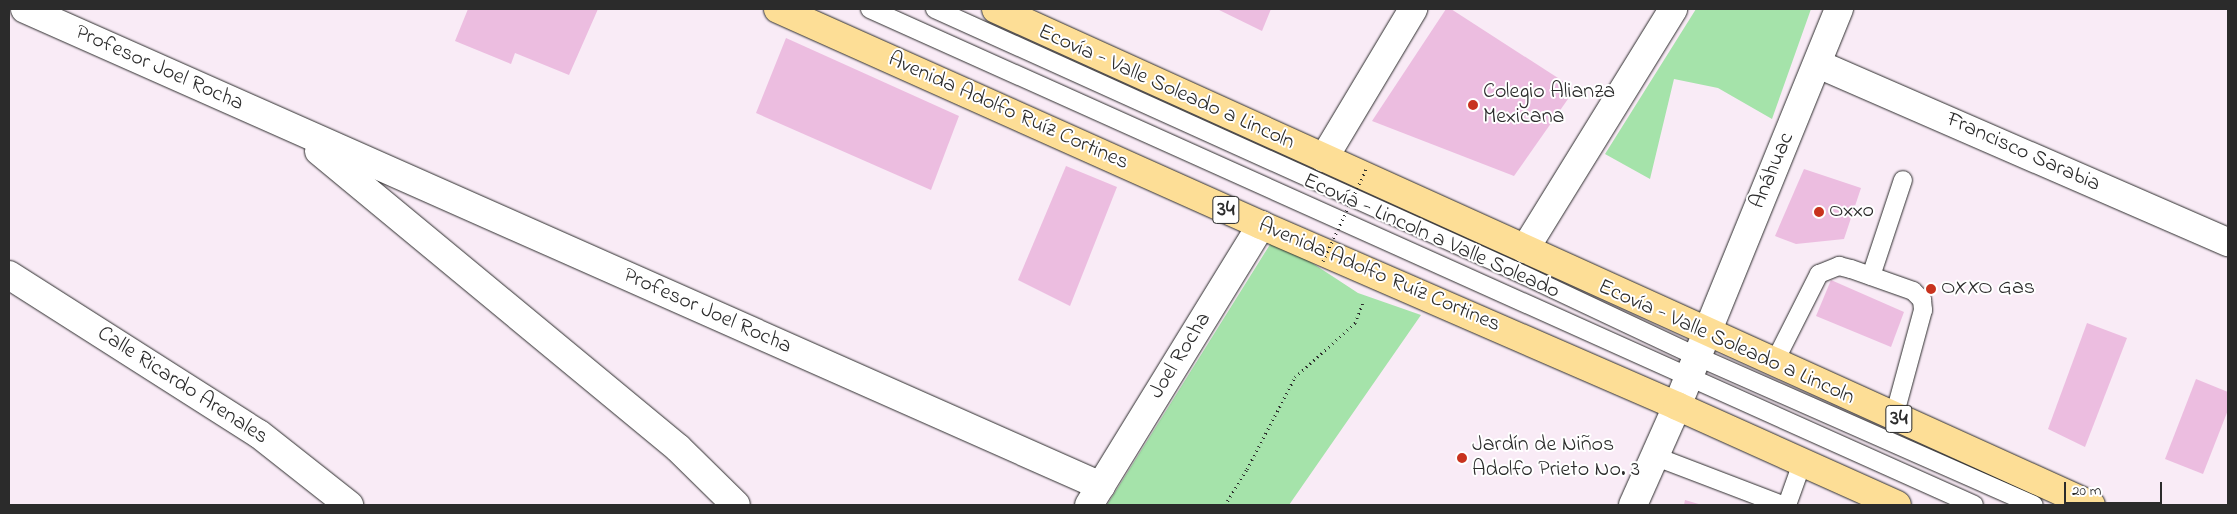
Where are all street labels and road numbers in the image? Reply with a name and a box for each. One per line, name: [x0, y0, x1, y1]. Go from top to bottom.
street label: Ecovía - Valle Soleado a Lincoln: [1034, 19, 1298, 157]
street label: Profesor Joel Rocha: [71, 20, 247, 118]
street label: Avenida Adolfo Ruíz Cortines: [884, 47, 1132, 177]
street label: Francisco Sarabia: [1942, 107, 2104, 199]
street label: Anáhuac: [1745, 129, 1801, 213]
street label: Ecovía - Lincoln a Valle Soleado: [1299, 168, 1563, 306]
road number: 34: [1212, 192, 1240, 228]
street label: Avenida Adolfo Ruíz Cortines: [1254, 213, 1504, 339]
street label: Profesor Joel Rocha: [619, 263, 795, 361]
street label: Ecovía - Valle Soleado a Lincoln: [1594, 274, 1858, 412]
street label: Joel Rocha: [1144, 308, 1218, 404]
street label: Calle Ricardo Arenales: [92, 321, 272, 451]
road number: 34: [1885, 400, 1913, 438]

